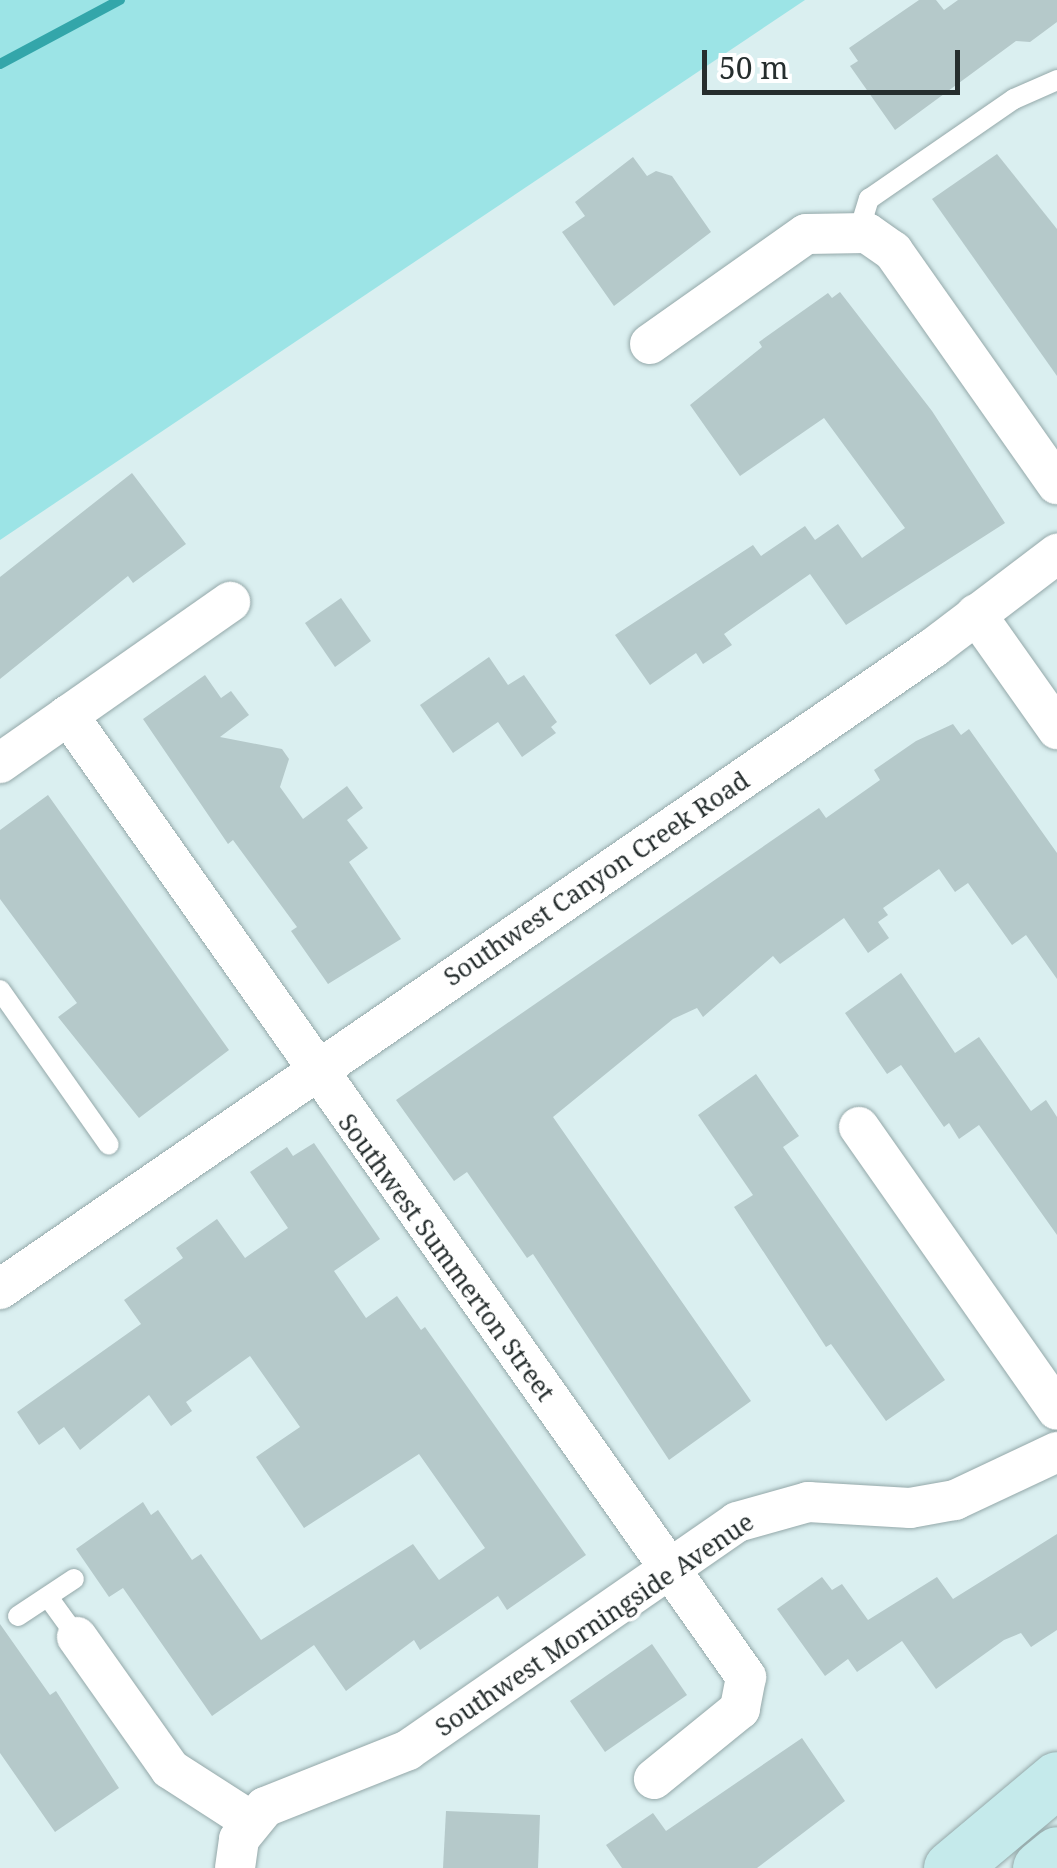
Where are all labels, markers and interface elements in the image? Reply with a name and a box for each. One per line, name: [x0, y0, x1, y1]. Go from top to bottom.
scale bar: [707, 30, 964, 92]
text: 50 m: [719, 47, 789, 88]
street label: Southwest Canyon Creek Road: [438, 764, 754, 992]
street label: Southwest Summerton Street: [333, 1108, 561, 1406]
street label: Southwest Morningside Avenue: [429, 1506, 759, 1742]

